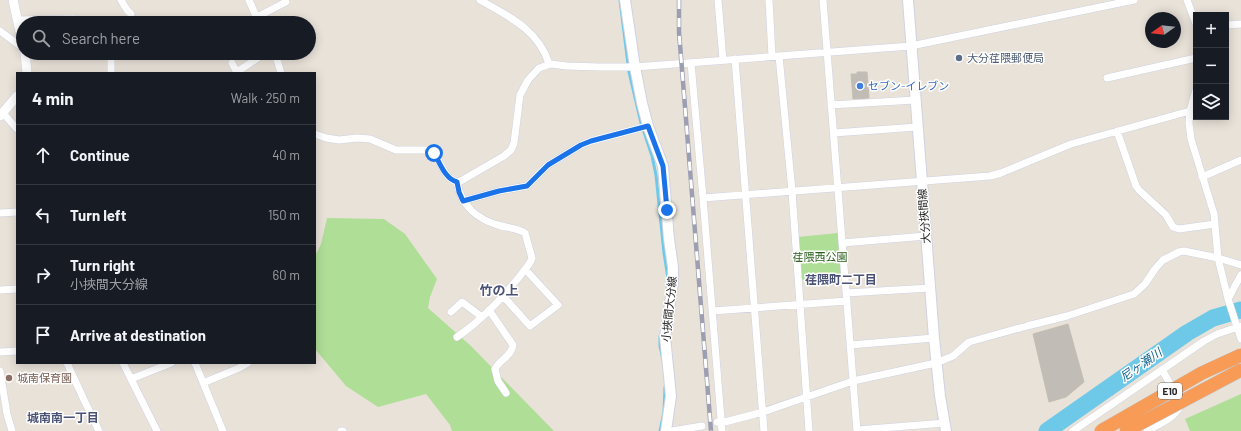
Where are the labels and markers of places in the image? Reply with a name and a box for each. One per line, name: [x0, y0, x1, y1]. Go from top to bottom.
place label: 大分荏隈郵便局: [967, 51, 1044, 64]
marker: 大分荏隈郵便局: [954, 53, 964, 63]
place label: セブン-イレブン: [868, 79, 949, 92]
marker: セブン-イレブン: [855, 81, 865, 91]
place label: 城南保育園: [17, 371, 72, 384]
marker: 城南保育園: [4, 373, 14, 383]

